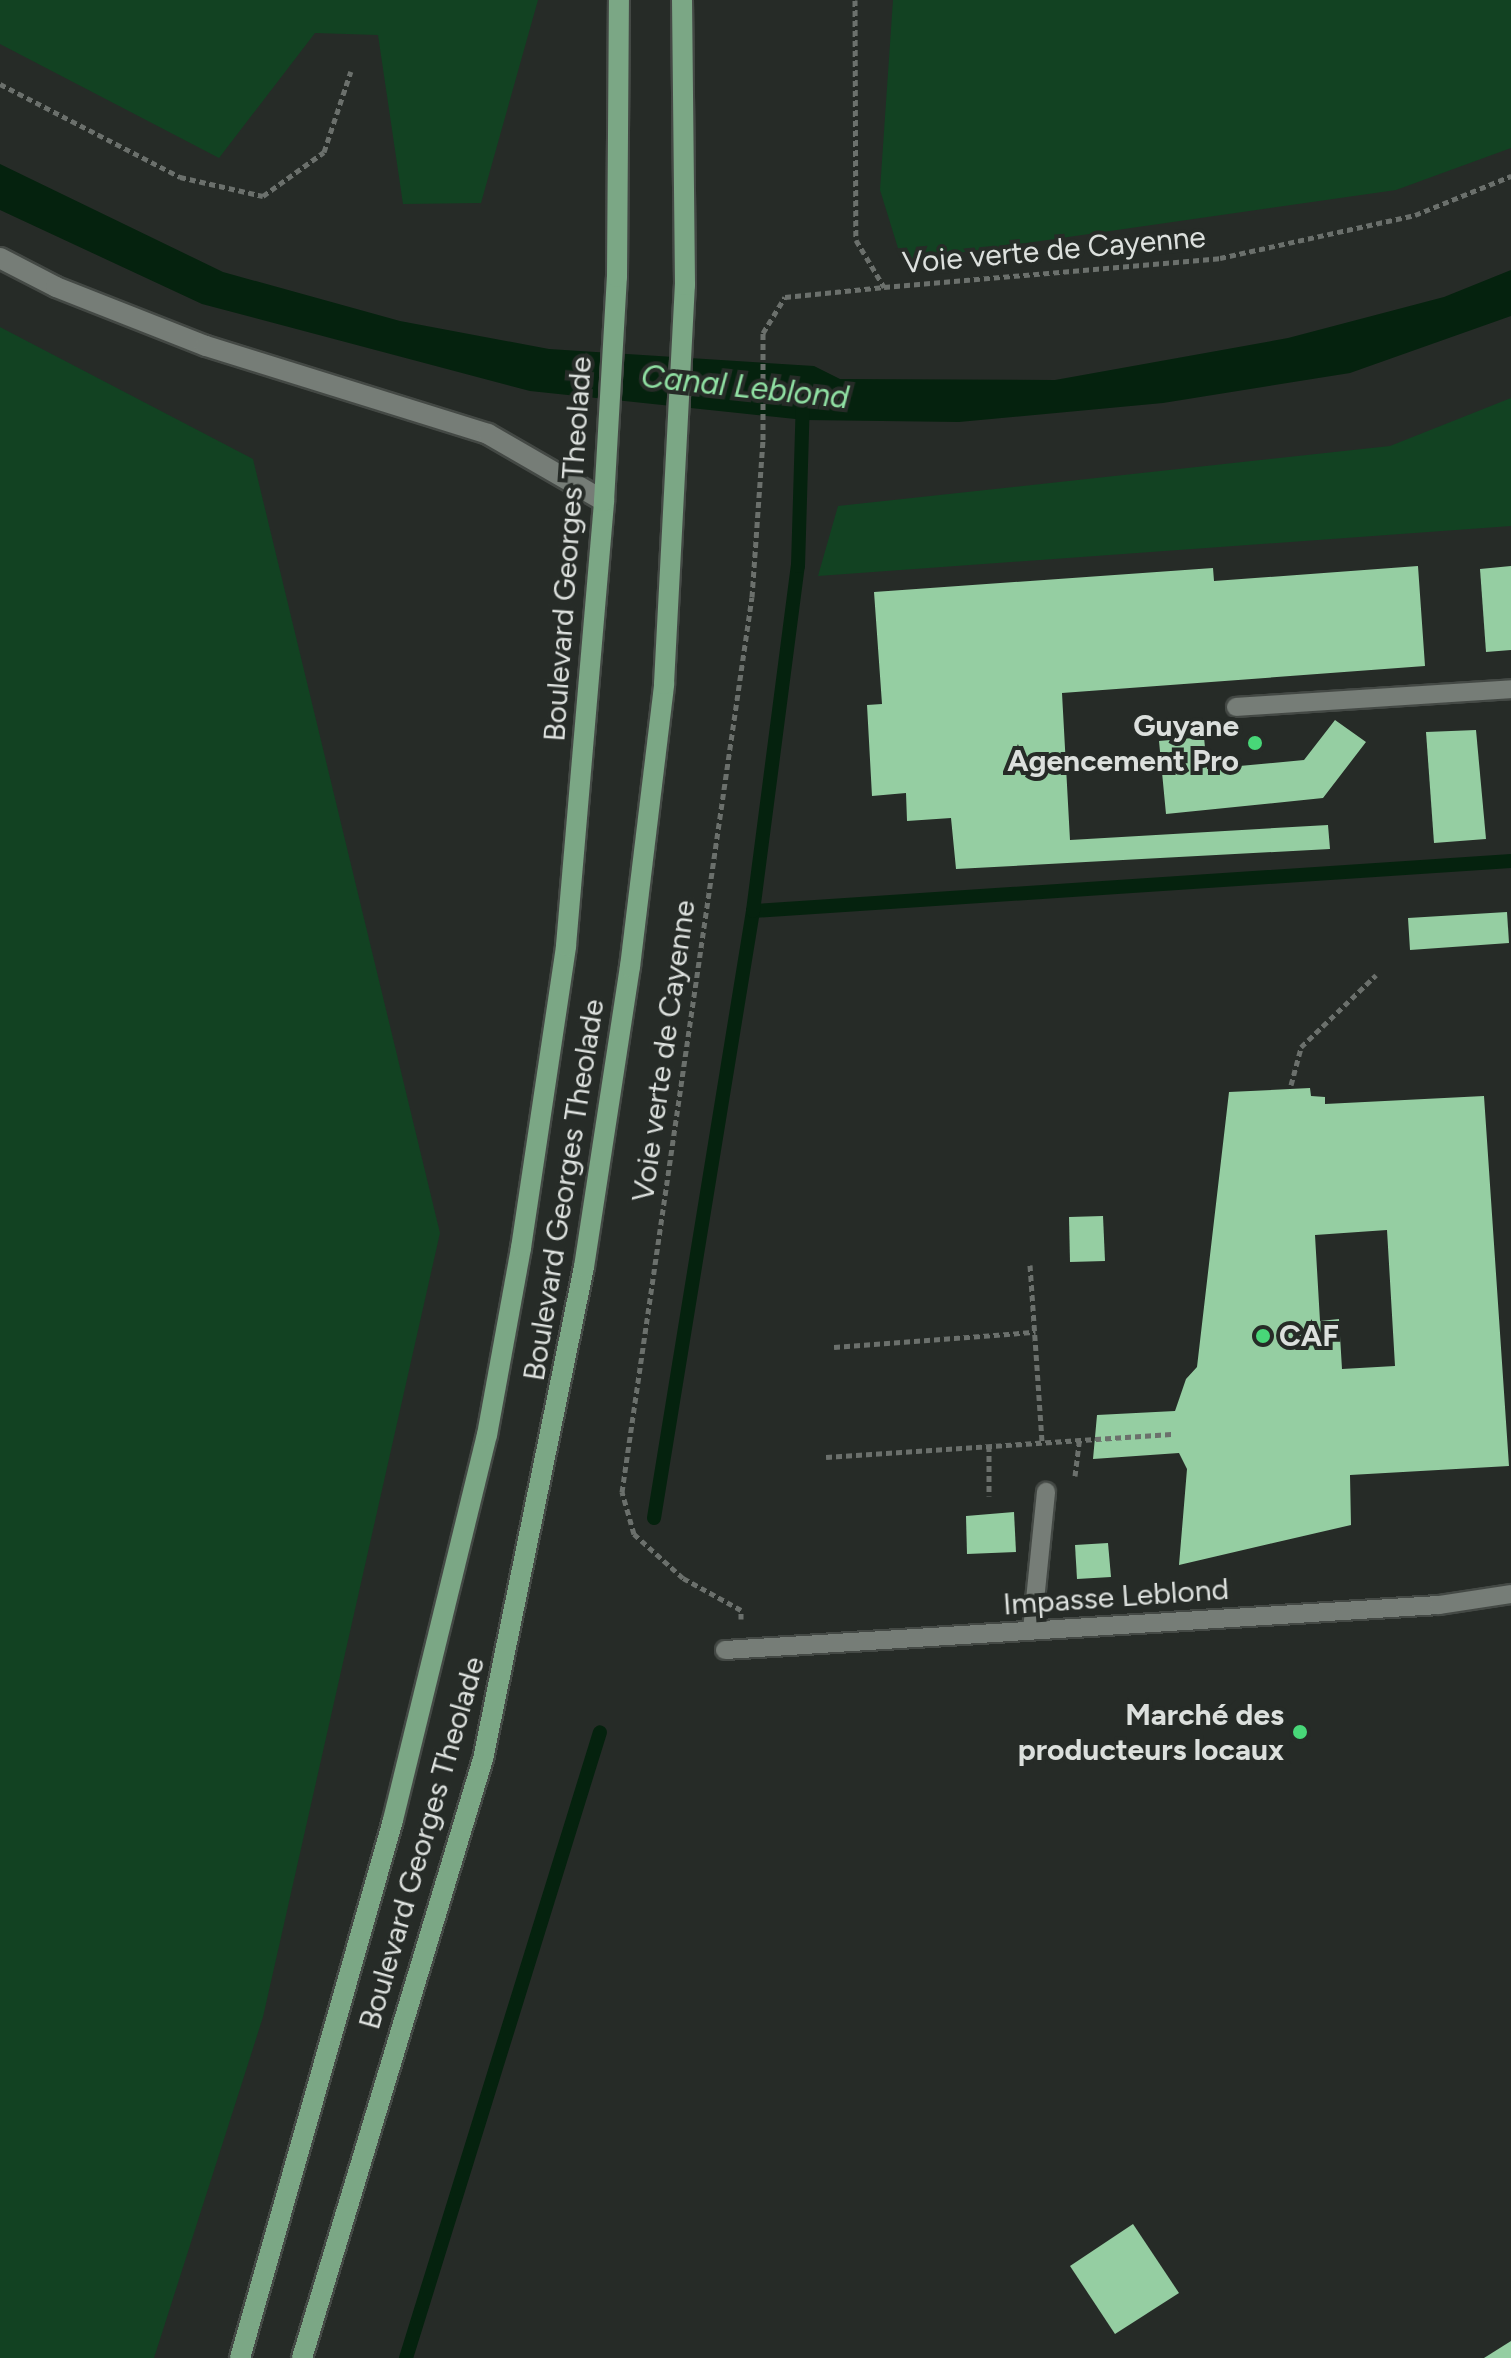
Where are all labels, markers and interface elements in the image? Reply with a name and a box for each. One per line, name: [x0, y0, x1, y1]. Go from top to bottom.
street label: Voie verte de Cayenne: [901, 219, 1207, 281]
street label: Boulevard Georges Theolade: [537, 355, 599, 743]
water label: Canal Leblond: [639, 357, 851, 417]
place label: Guyane Agencement Pro: [1007, 708, 1239, 778]
marker: Guyane Agencement Pro: [1246, 734, 1264, 752]
street label: Voie verte de Cayenne: [625, 898, 703, 1204]
street label: Boulevard Georges Theolade: [516, 997, 612, 1383]
place label: CAF: [1279, 1318, 1339, 1354]
marker: CAF: [1254, 1327, 1272, 1345]
street label: Impasse Leblond: [1002, 1571, 1230, 1623]
street label: Boulevard Georges Theolade: [352, 1653, 492, 2033]
place label: Marché des producteurs locaux: [1018, 1697, 1284, 1768]
marker: Marché des producteurs locaux: [1291, 1723, 1309, 1741]

